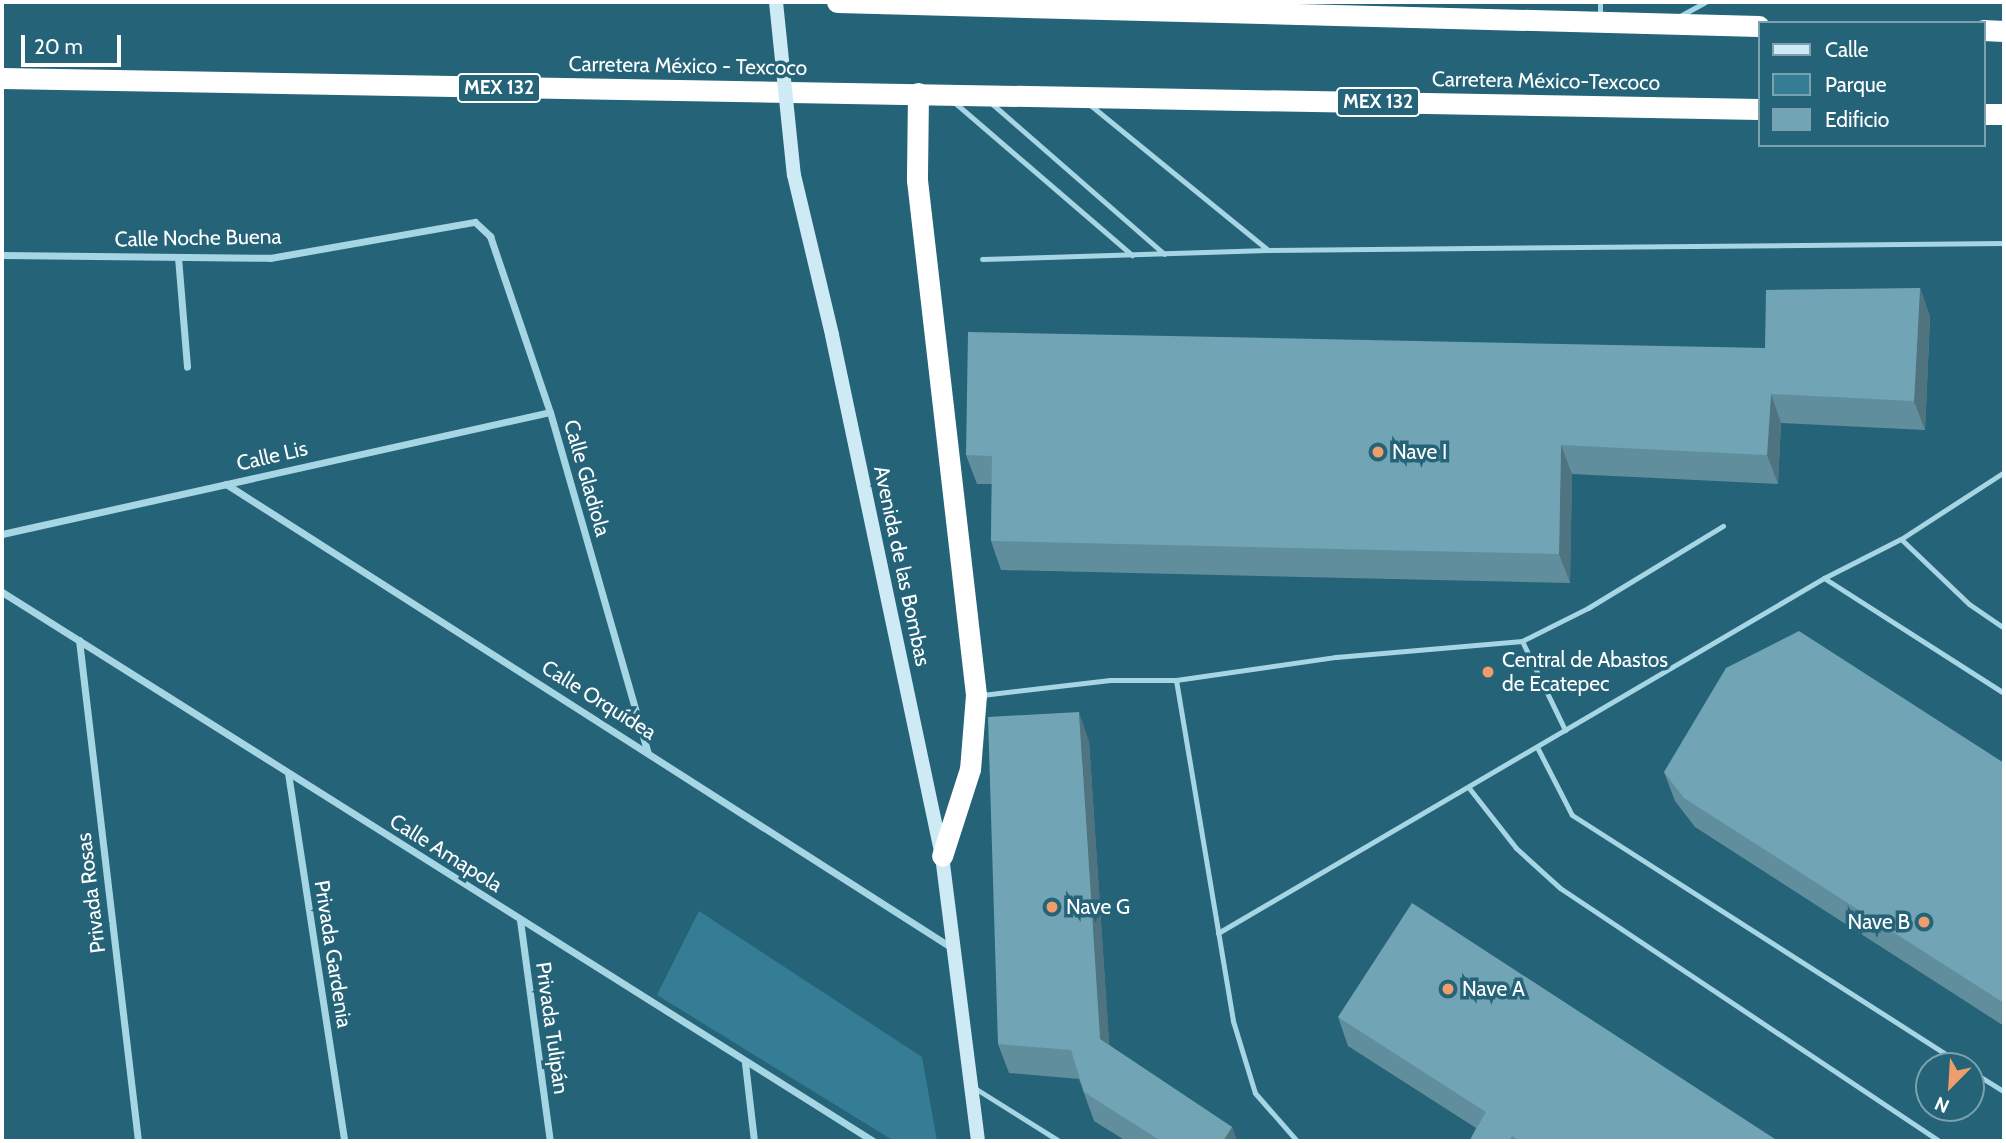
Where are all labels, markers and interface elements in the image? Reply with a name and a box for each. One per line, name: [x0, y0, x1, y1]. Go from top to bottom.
scale bar: [24, 21, 124, 65]
legend: [1758, 21, 1985, 147]
text: 20 m: [34, 34, 83, 59]
text: Calle: [1825, 37, 1869, 62]
street label: Carretera México - Texcoco: [569, 51, 807, 81]
street label: Carretera México-Texcoco: [1432, 66, 1660, 96]
road number: MEX 132: [457, 72, 541, 104]
text: Parque: [1825, 72, 1887, 97]
road number: MEX 132: [1336, 86, 1420, 118]
text: Edificio: [1825, 107, 1889, 132]
street label: Calle Noche Buena: [114, 224, 282, 252]
street label: Calle Gladiola: [558, 417, 616, 539]
street label: Calle Lis: [234, 436, 310, 476]
place label: Nave I: [1392, 439, 1447, 465]
marker: Nave I: [1370, 444, 1386, 460]
street label: Avenida de las Bombas: [868, 463, 936, 669]
place label: Central de Abastos de Ecatepec: [1502, 647, 1668, 697]
street label: Calle Orquídea: [537, 655, 661, 745]
marker: Central de Abastos de Ecatepec: [1480, 664, 1496, 680]
street label: Calle Amapola: [385, 808, 507, 898]
street label: Privada Rosas: [71, 831, 111, 955]
street label: Privada Gardenia: [309, 878, 357, 1030]
place label: Nave G: [1066, 894, 1130, 920]
marker: Nave G: [1044, 899, 1060, 915]
place label: Nave B: [1848, 909, 1910, 935]
marker: Nave B: [1916, 914, 1932, 930]
street label: Privada Tulipán: [530, 960, 574, 1096]
place label: Nave A: [1462, 976, 1525, 1002]
marker: Nave A: [1440, 981, 1456, 997]
north arrow: [1915, 1052, 1985, 1122]
text: N: [1931, 1092, 1953, 1118]

